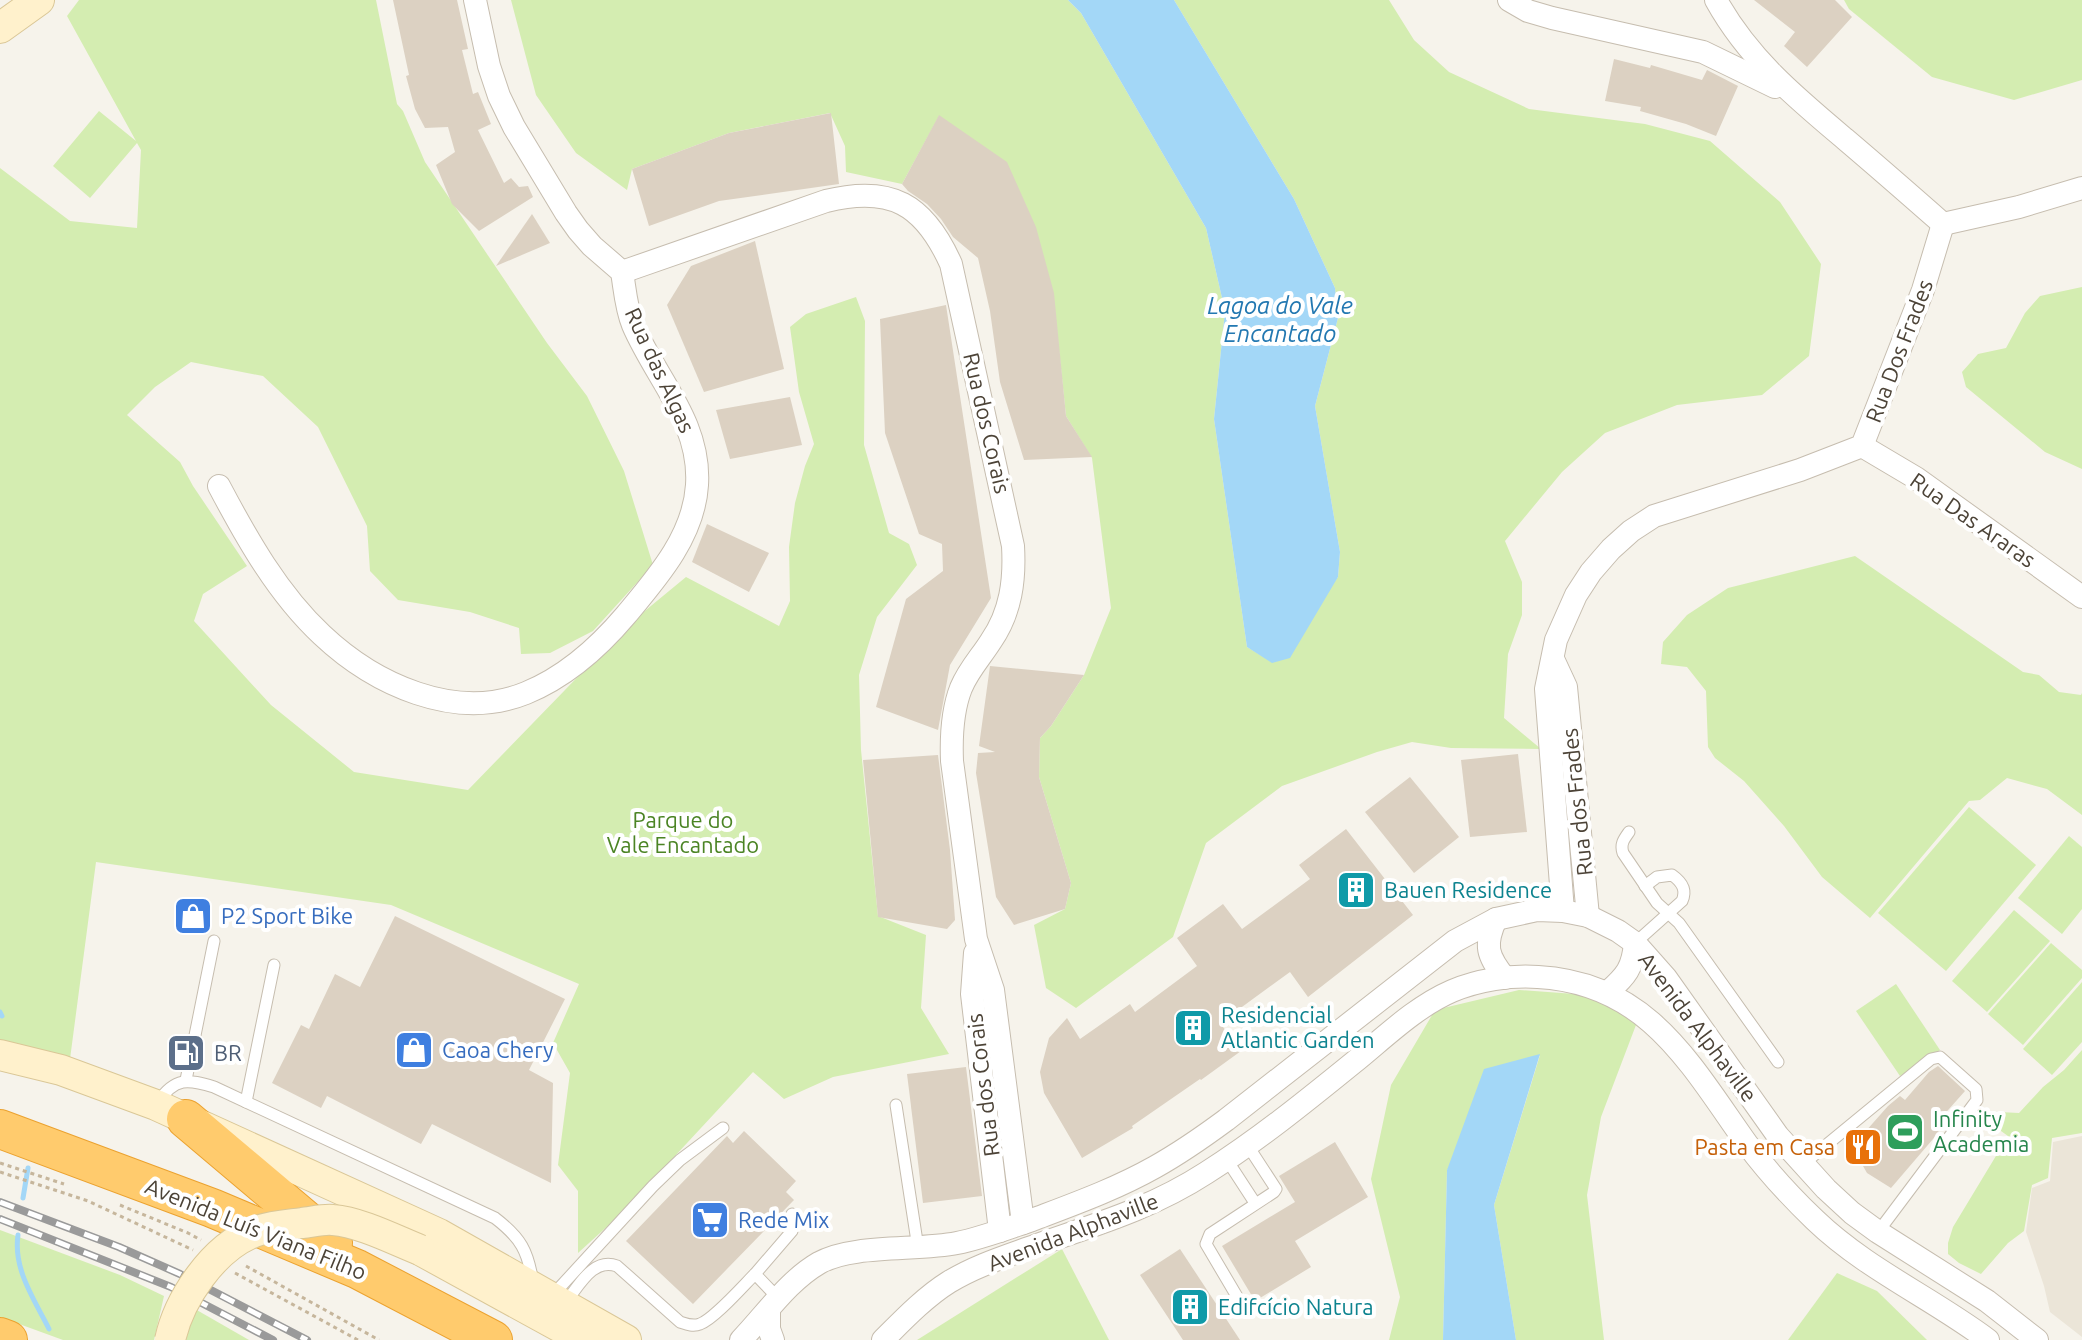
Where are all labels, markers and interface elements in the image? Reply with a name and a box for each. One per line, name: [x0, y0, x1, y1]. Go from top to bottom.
street label: Rua Dos Frades: [1860, 276, 1937, 426]
water label: Lagoa do Vale Encantado: [1207, 292, 1353, 347]
street label: Rua das Algas: [621, 303, 700, 436]
street label: Rua dos Corais: [959, 350, 1016, 496]
street label: Rua Das Araras: [1906, 467, 2041, 572]
street label: Rua dos Frades: [1556, 727, 1597, 877]
park label: Parque do Vale Encantado: [607, 807, 759, 857]
building icon: Bauen Residence: [1335, 869, 1377, 911]
place label: Bauen Residence: [1384, 877, 1552, 902]
shop icon: P2 Sport Bike: [172, 895, 214, 937]
place label: P2 Sport Bike: [221, 903, 353, 928]
street label: Avenida Alphaville: [1634, 947, 1763, 1106]
place label: Residencial Atlantic Garden: [1221, 1002, 1375, 1052]
building icon: Residencial Atlantic Garden: [1172, 1007, 1214, 1049]
street label: Rua dos Corais: [961, 1012, 1004, 1158]
shop icon: Caoa Chery: [393, 1029, 435, 1071]
fuel station icon: BR: [165, 1032, 207, 1074]
place label: Caoa Chery: [442, 1037, 554, 1062]
place label: BR: [214, 1040, 242, 1065]
place label: Infinity Academia: [1933, 1106, 2029, 1156]
sports icon: Infinity Academia: [1884, 1111, 1926, 1153]
restaurant icon: Pasta em Casa: [1842, 1126, 1884, 1168]
place label: Pasta em Casa: [1694, 1134, 1835, 1159]
street label: Avenida Luís Viana Filho: [142, 1173, 370, 1284]
street label: Avenida Alphaville: [984, 1188, 1162, 1276]
supermarket icon: Rede Mix: [689, 1199, 731, 1241]
place label: Rede Mix: [738, 1207, 829, 1232]
building icon: Edifcício Natura: [1169, 1286, 1211, 1328]
place label: Edifcício Natura: [1218, 1294, 1374, 1319]

